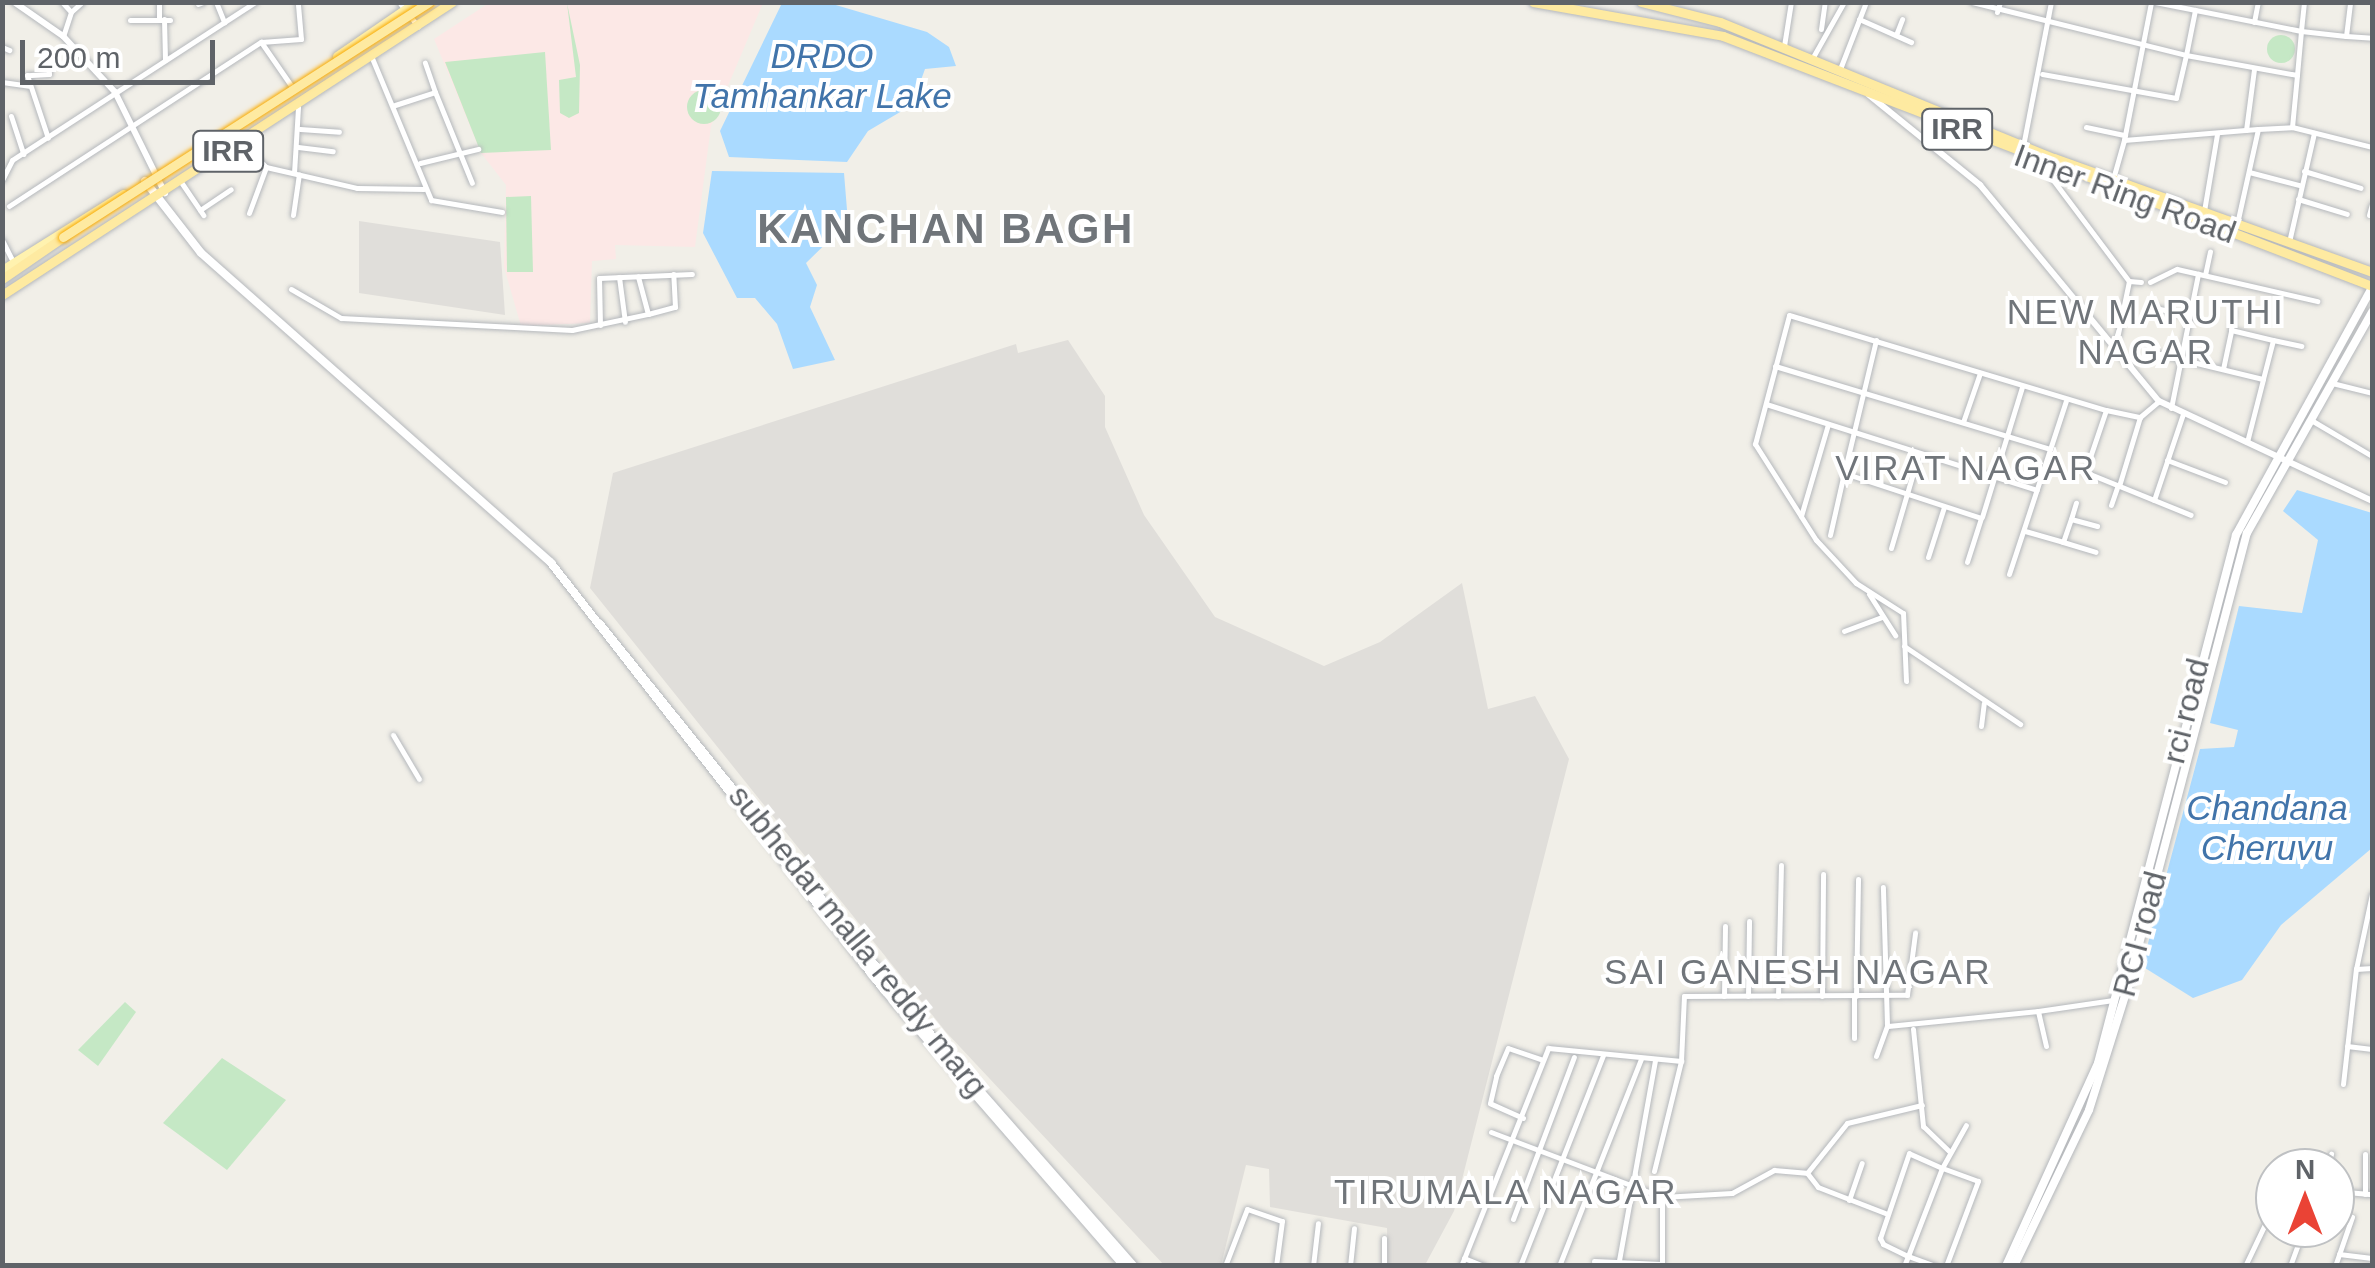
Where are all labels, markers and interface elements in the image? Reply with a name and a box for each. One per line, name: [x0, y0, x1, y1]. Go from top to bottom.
scale bar: [25, 20, 220, 82]
water label: DRDO Tamhankar Lake: [692, 35, 952, 117]
text: 200 m: [37, 41, 120, 74]
road number: IRR: [1920, 104, 1994, 154]
road number: IRR: [190, 126, 266, 176]
street label: Inner Ring Road: [2009, 136, 2241, 252]
district label: KANCHAN BAGH: [757, 204, 1135, 254]
district label: NEW MARUTHI NAGAR: [2007, 291, 2285, 373]
district label: VIRAT NAGAR: [1835, 447, 2097, 489]
street label: rci road: [2154, 655, 2218, 767]
street label: subhedar malla reddy marg: [721, 778, 995, 1104]
water label: Chandana Cheruvu: [2186, 787, 2348, 869]
street label: RCI road: [2105, 867, 2175, 1001]
district label: SAI GANESH NAGAR: [1604, 951, 1992, 993]
north arrow: [2255, 1148, 2355, 1248]
text: N: [2295, 1154, 2315, 1185]
district label: TIRUMALA NAGAR: [1333, 1171, 1679, 1213]

